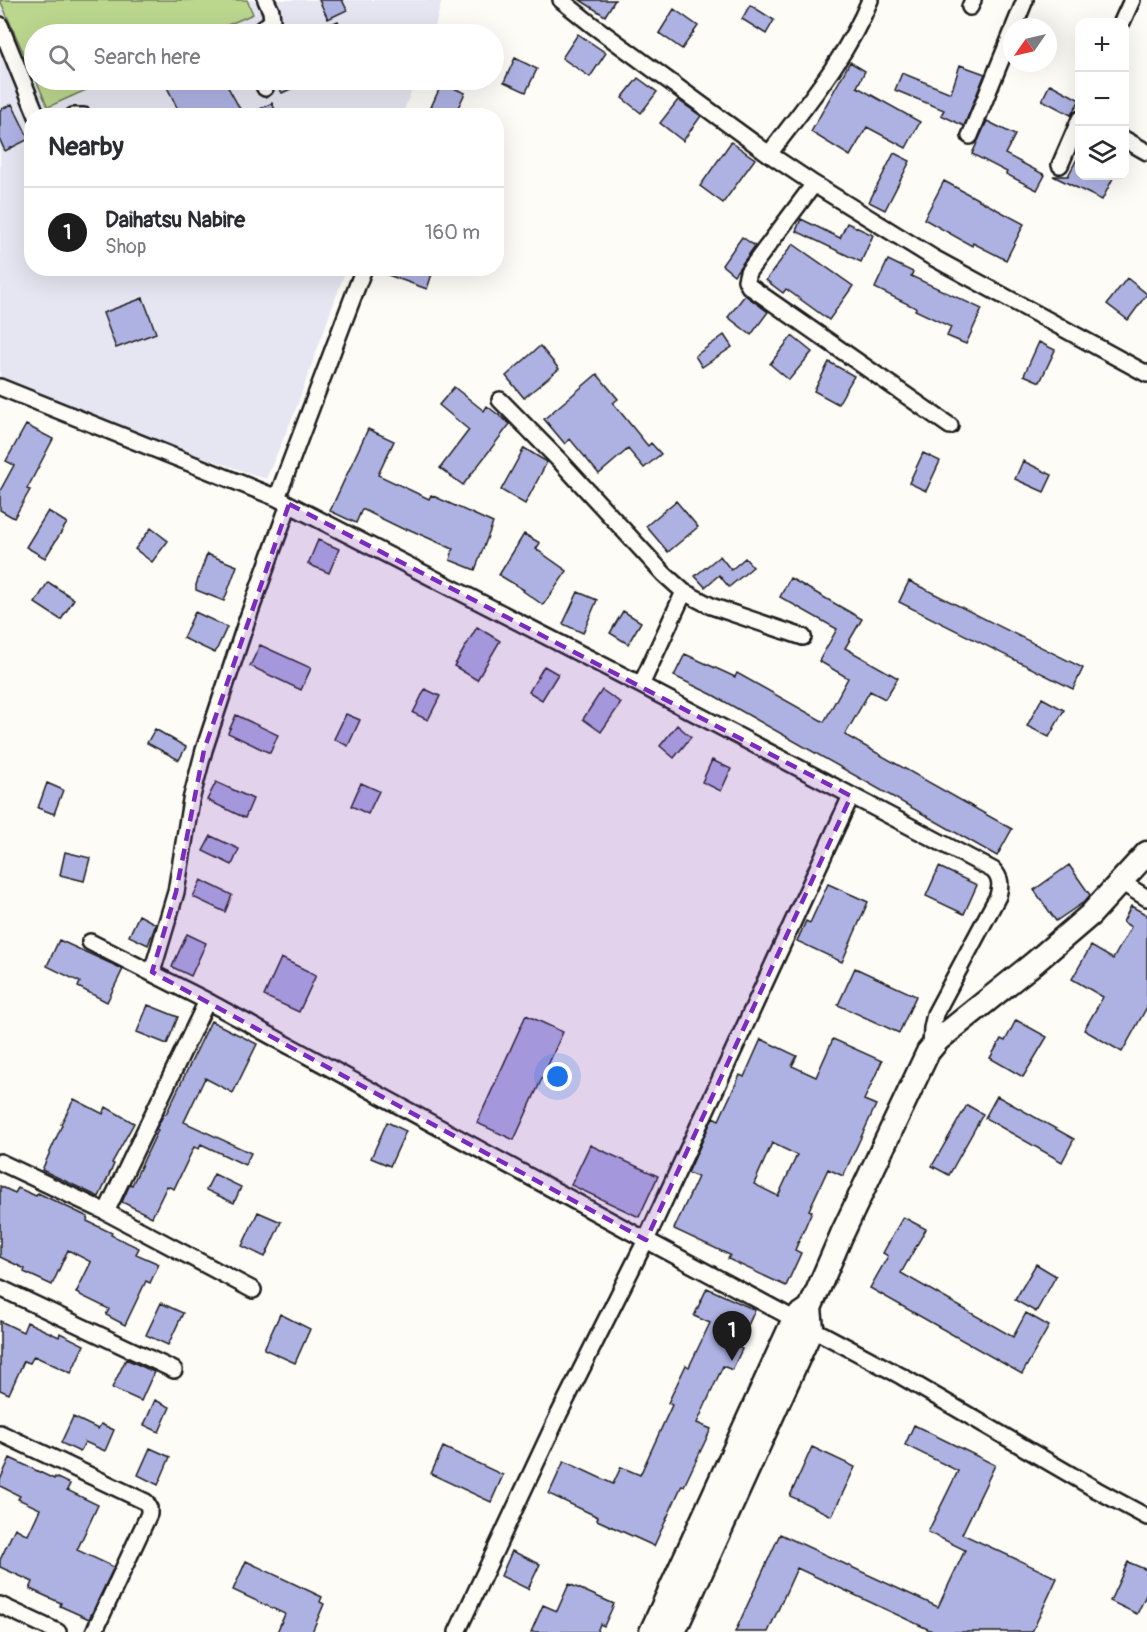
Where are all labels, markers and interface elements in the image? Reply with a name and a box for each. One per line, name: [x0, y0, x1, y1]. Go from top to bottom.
north arrow: [1003, 18, 1057, 72]
map controls: [1075, 18, 1129, 180]
button: +: [1075, 18, 1129, 72]
search box: [24, 24, 504, 90]
icon: search: [45, 41, 78, 74]
text: Search here: [93, 43, 200, 71]
button: −: [1075, 72, 1129, 126]
button: layers: [1075, 126, 1129, 180]
text: Nearby: [48, 131, 124, 163]
text: Daihatsu Nabire: [105, 206, 245, 234]
text: 1: [64, 220, 71, 245]
text: 160 m: [425, 220, 480, 245]
text: Shop: [105, 234, 146, 259]
your location: [543, 1062, 572, 1091]
pin: 1: [712, 1312, 752, 1361]

